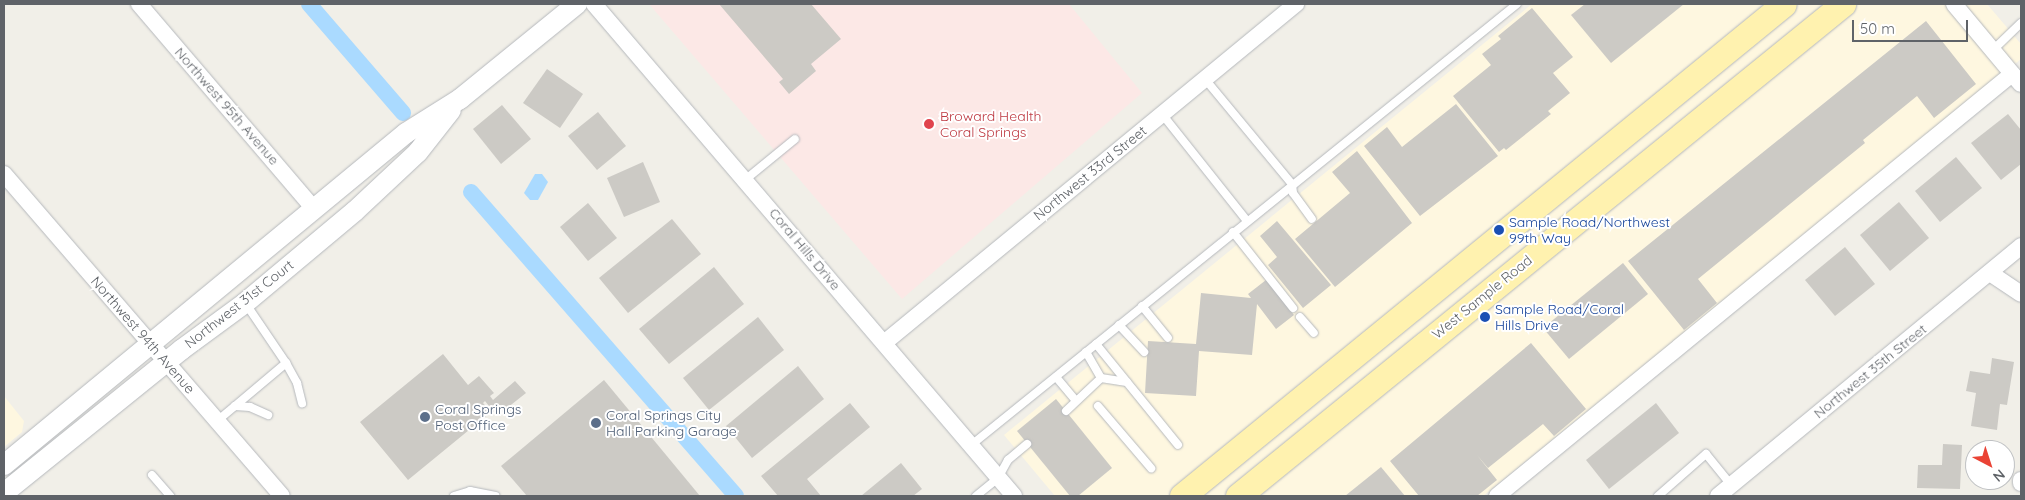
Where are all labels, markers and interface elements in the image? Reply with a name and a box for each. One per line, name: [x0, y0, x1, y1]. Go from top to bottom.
scale bar: [1855, 10, 1971, 42]
text: 50 m: [1860, 19, 1895, 38]
street label: Northwest 95th Avenue: [171, 44, 283, 168]
place label: Broward Health Coral Springs: [940, 108, 1042, 140]
marker: Broward Health Coral Springs: [922, 117, 936, 131]
street label: Northwest 33rd Street: [1030, 122, 1150, 224]
street label: Coral Hills Drive: [766, 205, 844, 293]
place label: Sample Road/Northwest 99th Way: [1509, 214, 1670, 246]
marker: Sample Road/Northwest 99th Way: [1493, 224, 1505, 236]
street label: West Sample Road: [1429, 252, 1535, 342]
street label: Northwest 31st Court: [181, 256, 297, 352]
street label: Northwest 94th Avenue: [87, 273, 199, 397]
place label: Sample Road/Coral Hills Drive: [1495, 301, 1624, 334]
marker: Sample Road/Coral Hills Drive: [1479, 311, 1491, 323]
street label: Northwest 35th Street: [1810, 320, 1930, 422]
place label: Coral Springs Post Office: [435, 401, 521, 434]
place label: Coral Springs City Hall Parking Garage: [606, 407, 737, 440]
marker: Coral Springs Post Office: [419, 411, 431, 423]
marker: Coral Springs City Hall Parking Garage: [590, 417, 602, 429]
north arrow: [1965, 440, 2015, 490]
text: N: [1989, 466, 2009, 486]

